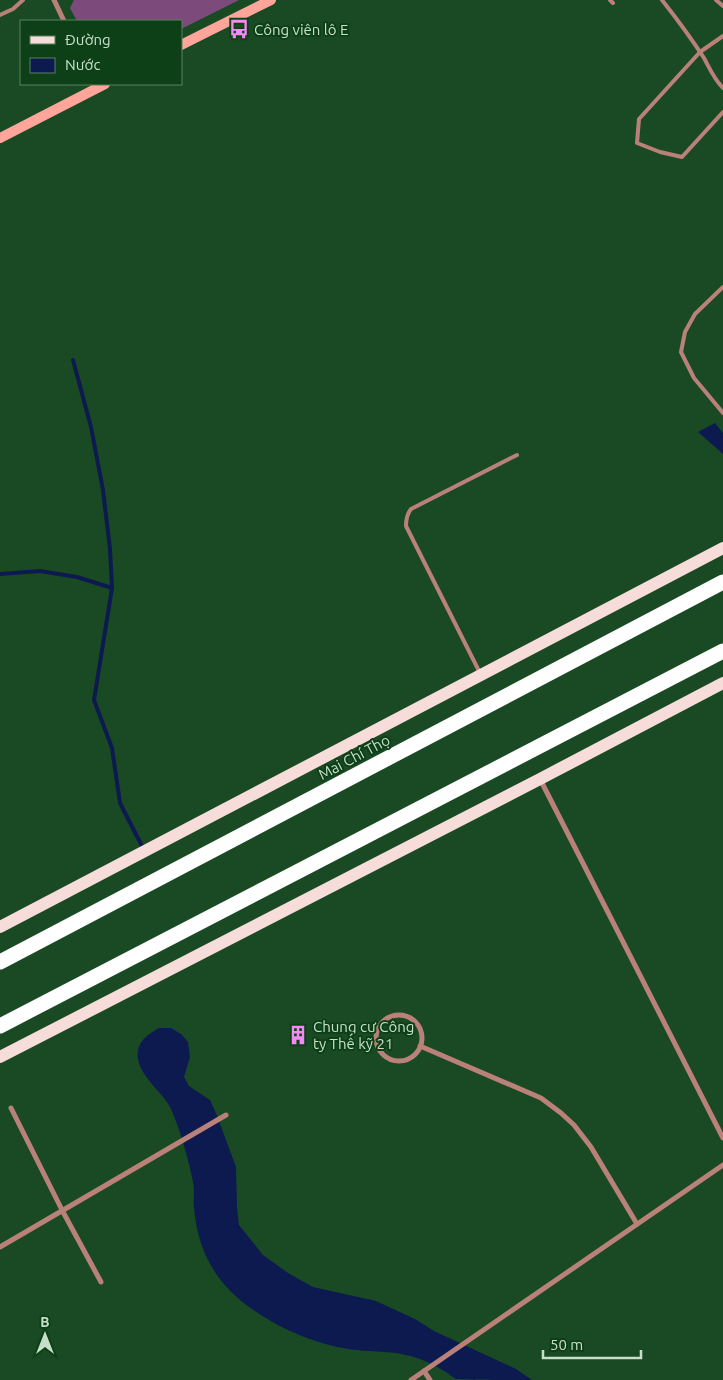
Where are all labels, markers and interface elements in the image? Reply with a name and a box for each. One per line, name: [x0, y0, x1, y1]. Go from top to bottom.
bus stop icon: Công viên lô E: [228, 18, 250, 40]
legend: [20, 20, 182, 85]
place label: Công viên lô E: [254, 21, 348, 38]
text: Đường: [65, 31, 111, 48]
text: Nước: [65, 56, 100, 73]
street label: Mai Chí Thọ: [315, 731, 393, 783]
place label: Chung cư Công ty Thế kỹ 21: [313, 1018, 414, 1052]
building icon: Chung cư Công ty Thế kỹ 21: [287, 1024, 309, 1046]
north arrow: [20, 1310, 70, 1360]
text: B: [40, 1314, 50, 1330]
scale bar: [543, 1328, 640, 1360]
text: 50 m: [550, 1336, 583, 1353]

